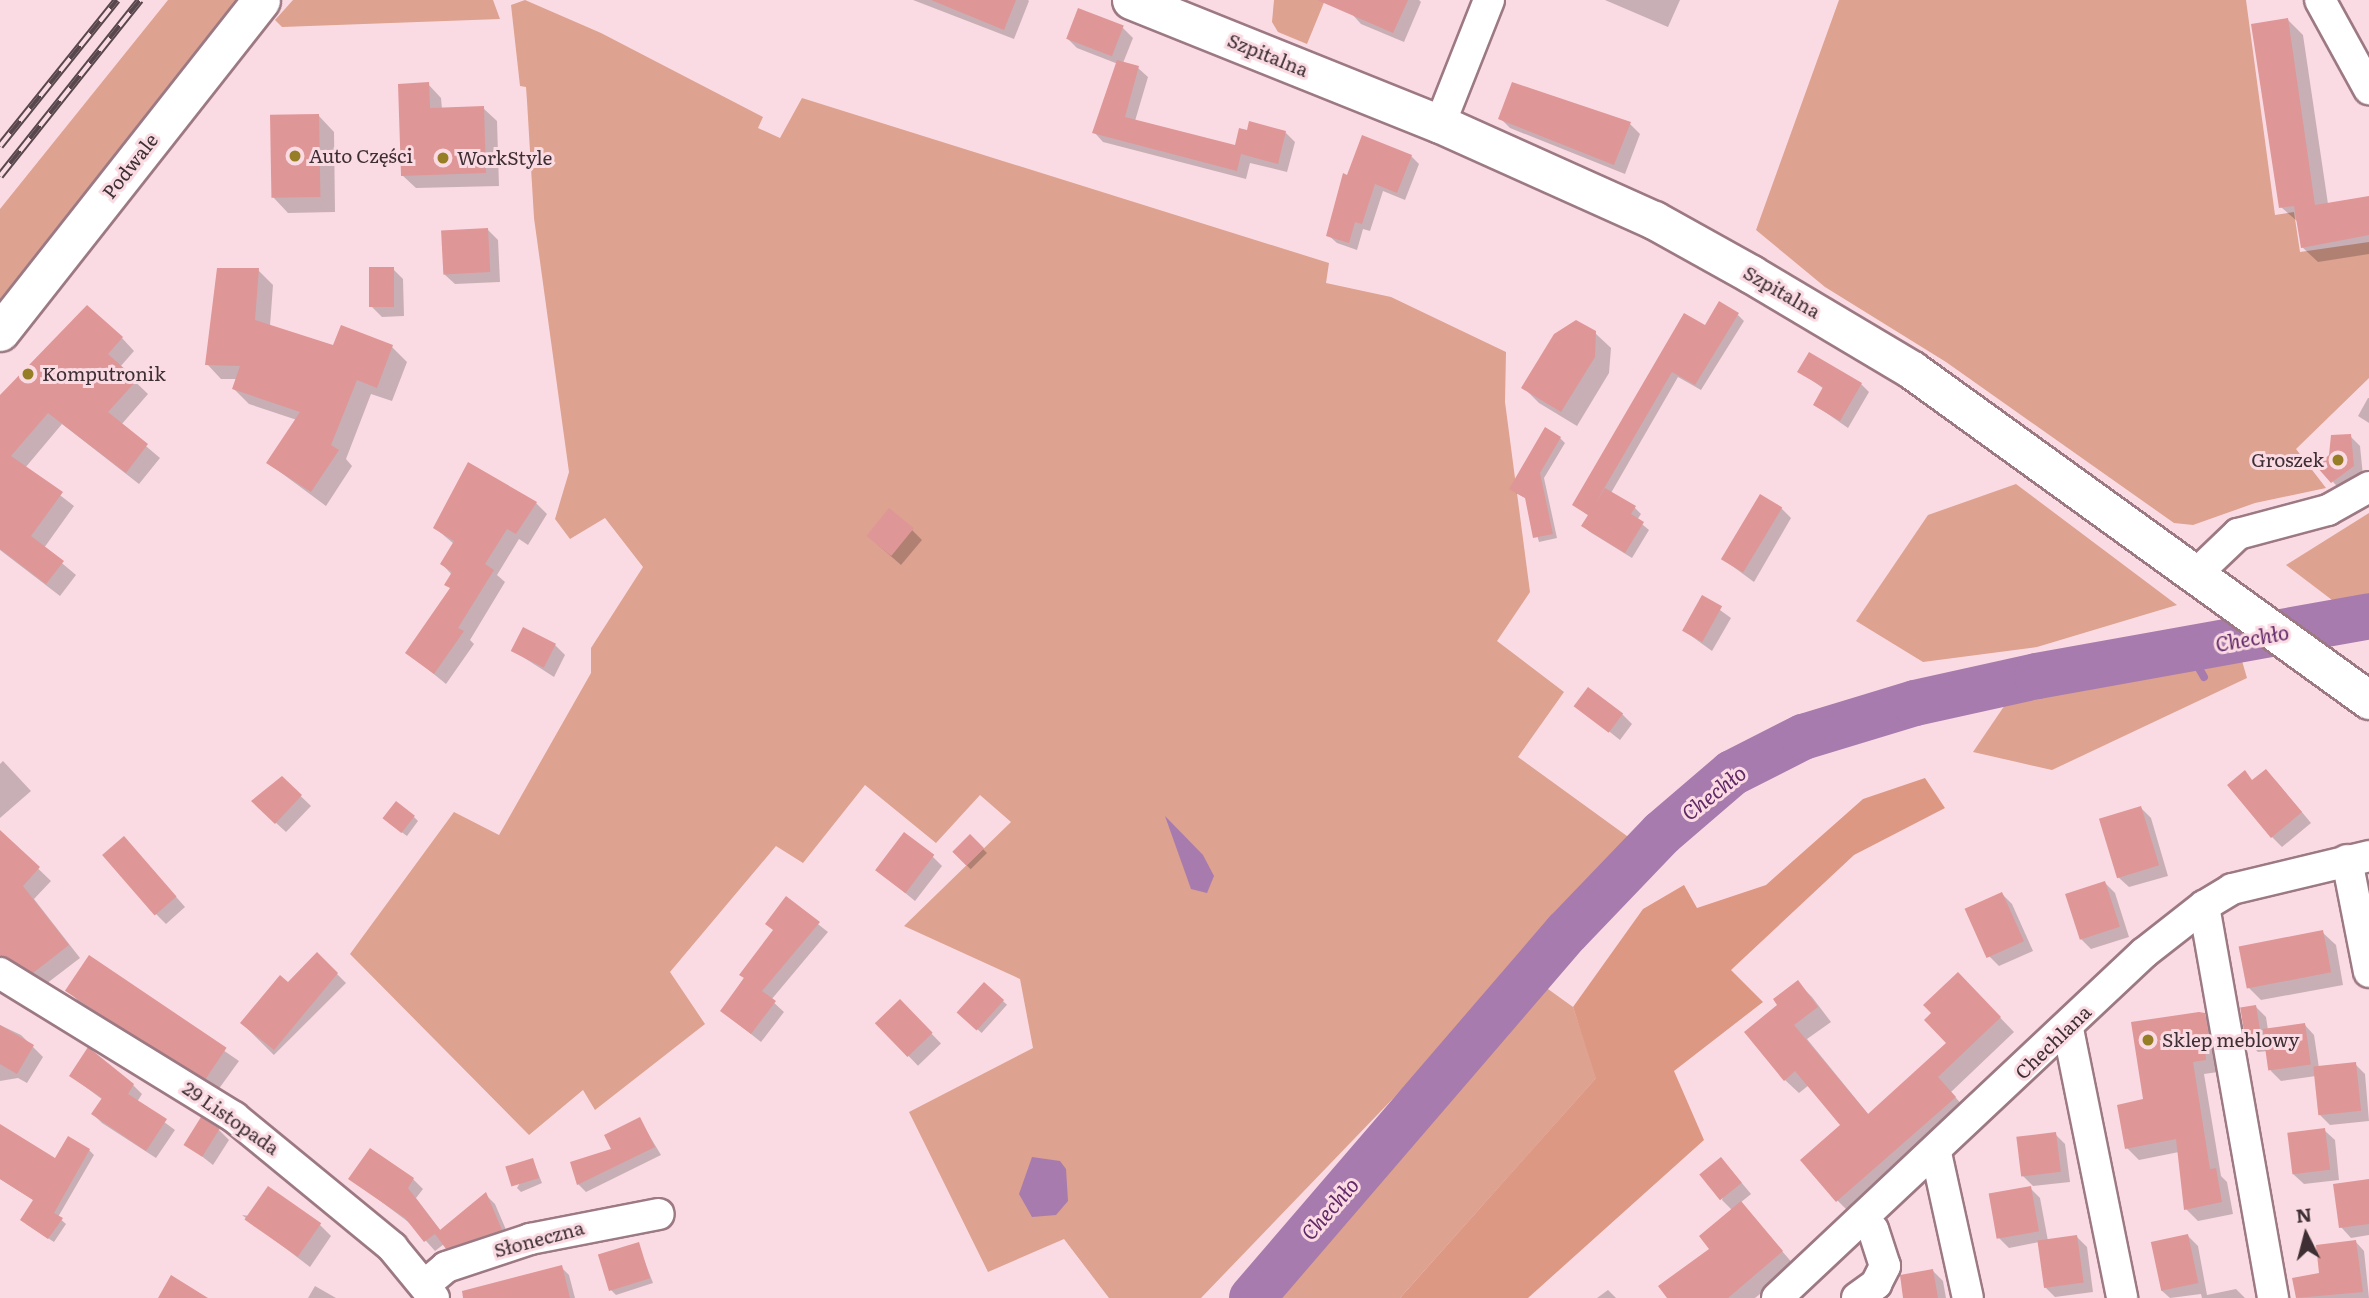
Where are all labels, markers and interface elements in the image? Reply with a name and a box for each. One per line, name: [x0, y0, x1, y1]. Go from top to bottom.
street label: Szpitalna: [1224, 29, 1312, 81]
street label: Podwale: [98, 129, 162, 203]
place label: Auto Części: [309, 145, 413, 167]
place label: WorkStyle: [457, 147, 552, 169]
marker: Auto Części: [287, 148, 303, 164]
marker: WorkStyle: [435, 150, 451, 166]
street label: Szpitalna: [1740, 261, 1824, 323]
place label: Komputronik: [42, 363, 166, 385]
marker: Komputronik: [20, 366, 36, 382]
place label: Groszek: [2251, 449, 2324, 471]
marker: Groszek: [2330, 452, 2346, 468]
water label: Chechło: [2213, 618, 2291, 656]
water label: Chechło: [1676, 759, 1750, 825]
street label: Chechlana: [2010, 1000, 2096, 1084]
place label: Sklep meblowy: [2162, 1029, 2300, 1051]
marker: Sklep meblowy: [2140, 1032, 2156, 1048]
street label: 29 Listopada: [178, 1076, 284, 1160]
water label: Chechło: [1295, 1172, 1363, 1244]
text: N: [2294, 1199, 2313, 1229]
north arrow: [2271, 1200, 2341, 1270]
street label: Słoneczna: [491, 1216, 587, 1262]

